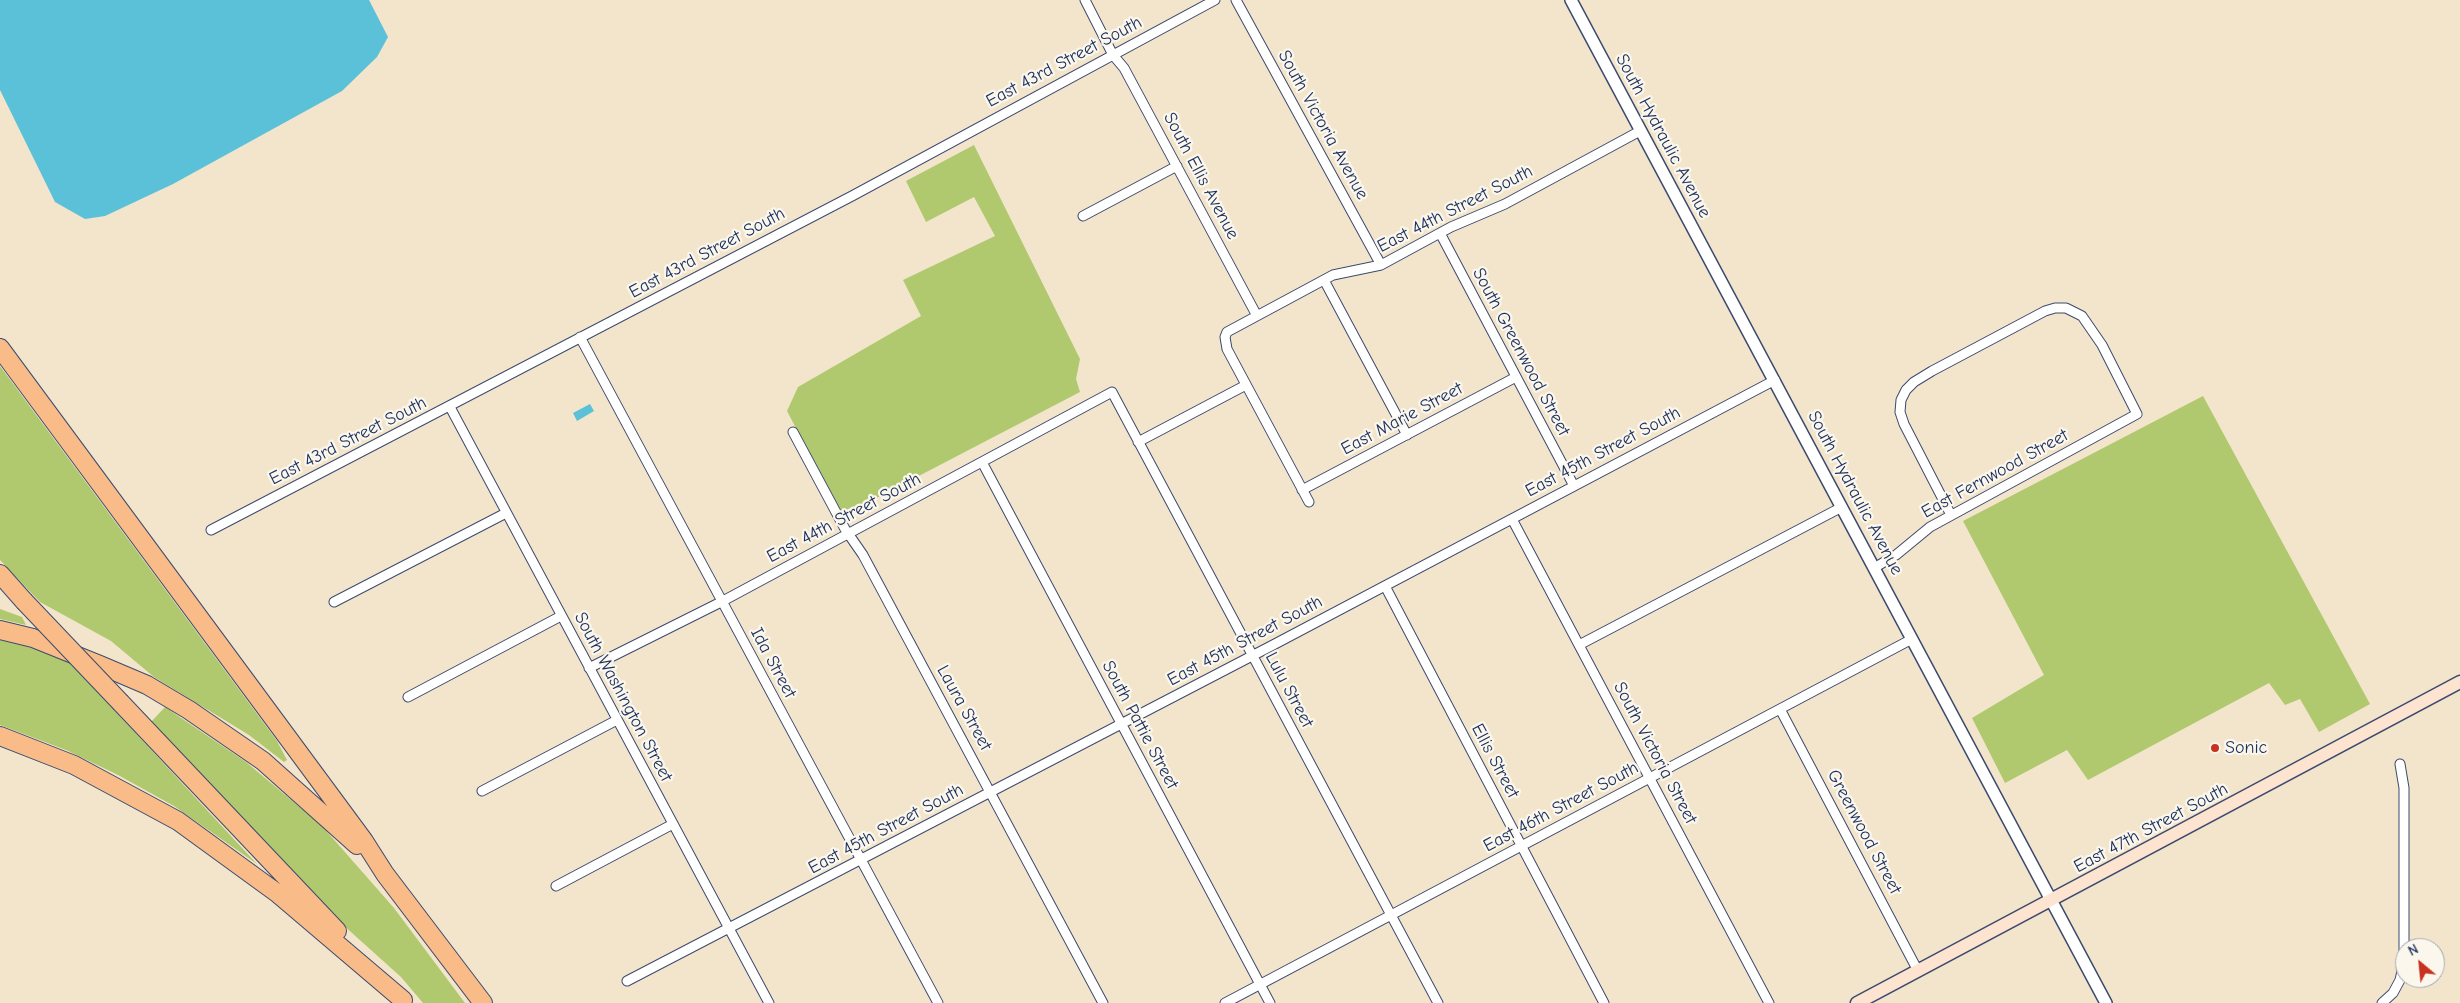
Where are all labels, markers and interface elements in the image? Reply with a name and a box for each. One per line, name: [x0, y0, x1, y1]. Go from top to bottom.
street label: East 43rd Street South: [982, 12, 1146, 112]
street label: South Victoria Avenue: [1273, 47, 1373, 203]
street label: South Hydraulic Avenue: [1611, 50, 1715, 222]
street label: South Ellis Avenue: [1158, 109, 1244, 243]
street label: East 44th Street South: [1374, 160, 1536, 258]
street label: East 43rd Street South: [625, 203, 789, 303]
street label: South Greenwood Street: [1468, 264, 1574, 440]
street label: East Marie Street: [1338, 378, 1466, 460]
street label: East 43rd Street South: [266, 392, 430, 490]
street label: East 45th Street South: [1522, 402, 1684, 502]
street label: South Hydraulic Avenue: [1803, 407, 1907, 579]
street label: East Fernwood Street: [1918, 425, 2072, 523]
street label: East 44th Street South: [763, 468, 925, 568]
street label: East 45th Street South: [1164, 591, 1326, 691]
street label: South Washington Street: [569, 608, 677, 786]
street label: Ida Street: [745, 624, 801, 702]
street label: Lulu Street: [1260, 649, 1318, 731]
street label: South Pattie Street: [1097, 657, 1183, 793]
street label: Laura Street: [932, 662, 996, 754]
street label: South Victoria Street: [1608, 678, 1702, 828]
street label: Ellis Street: [1466, 720, 1524, 802]
place label: Sonic: [2225, 737, 2267, 759]
marker: Sonic: [2209, 742, 2221, 754]
street label: East 46th Street South: [1480, 757, 1642, 857]
street label: Greenwood Street: [1822, 766, 1906, 898]
street label: East 47th Street South: [2070, 778, 2232, 878]
street label: East 45th Street South: [805, 779, 967, 879]
north arrow: [2395, 938, 2445, 988]
text: N: [2405, 941, 2421, 960]

